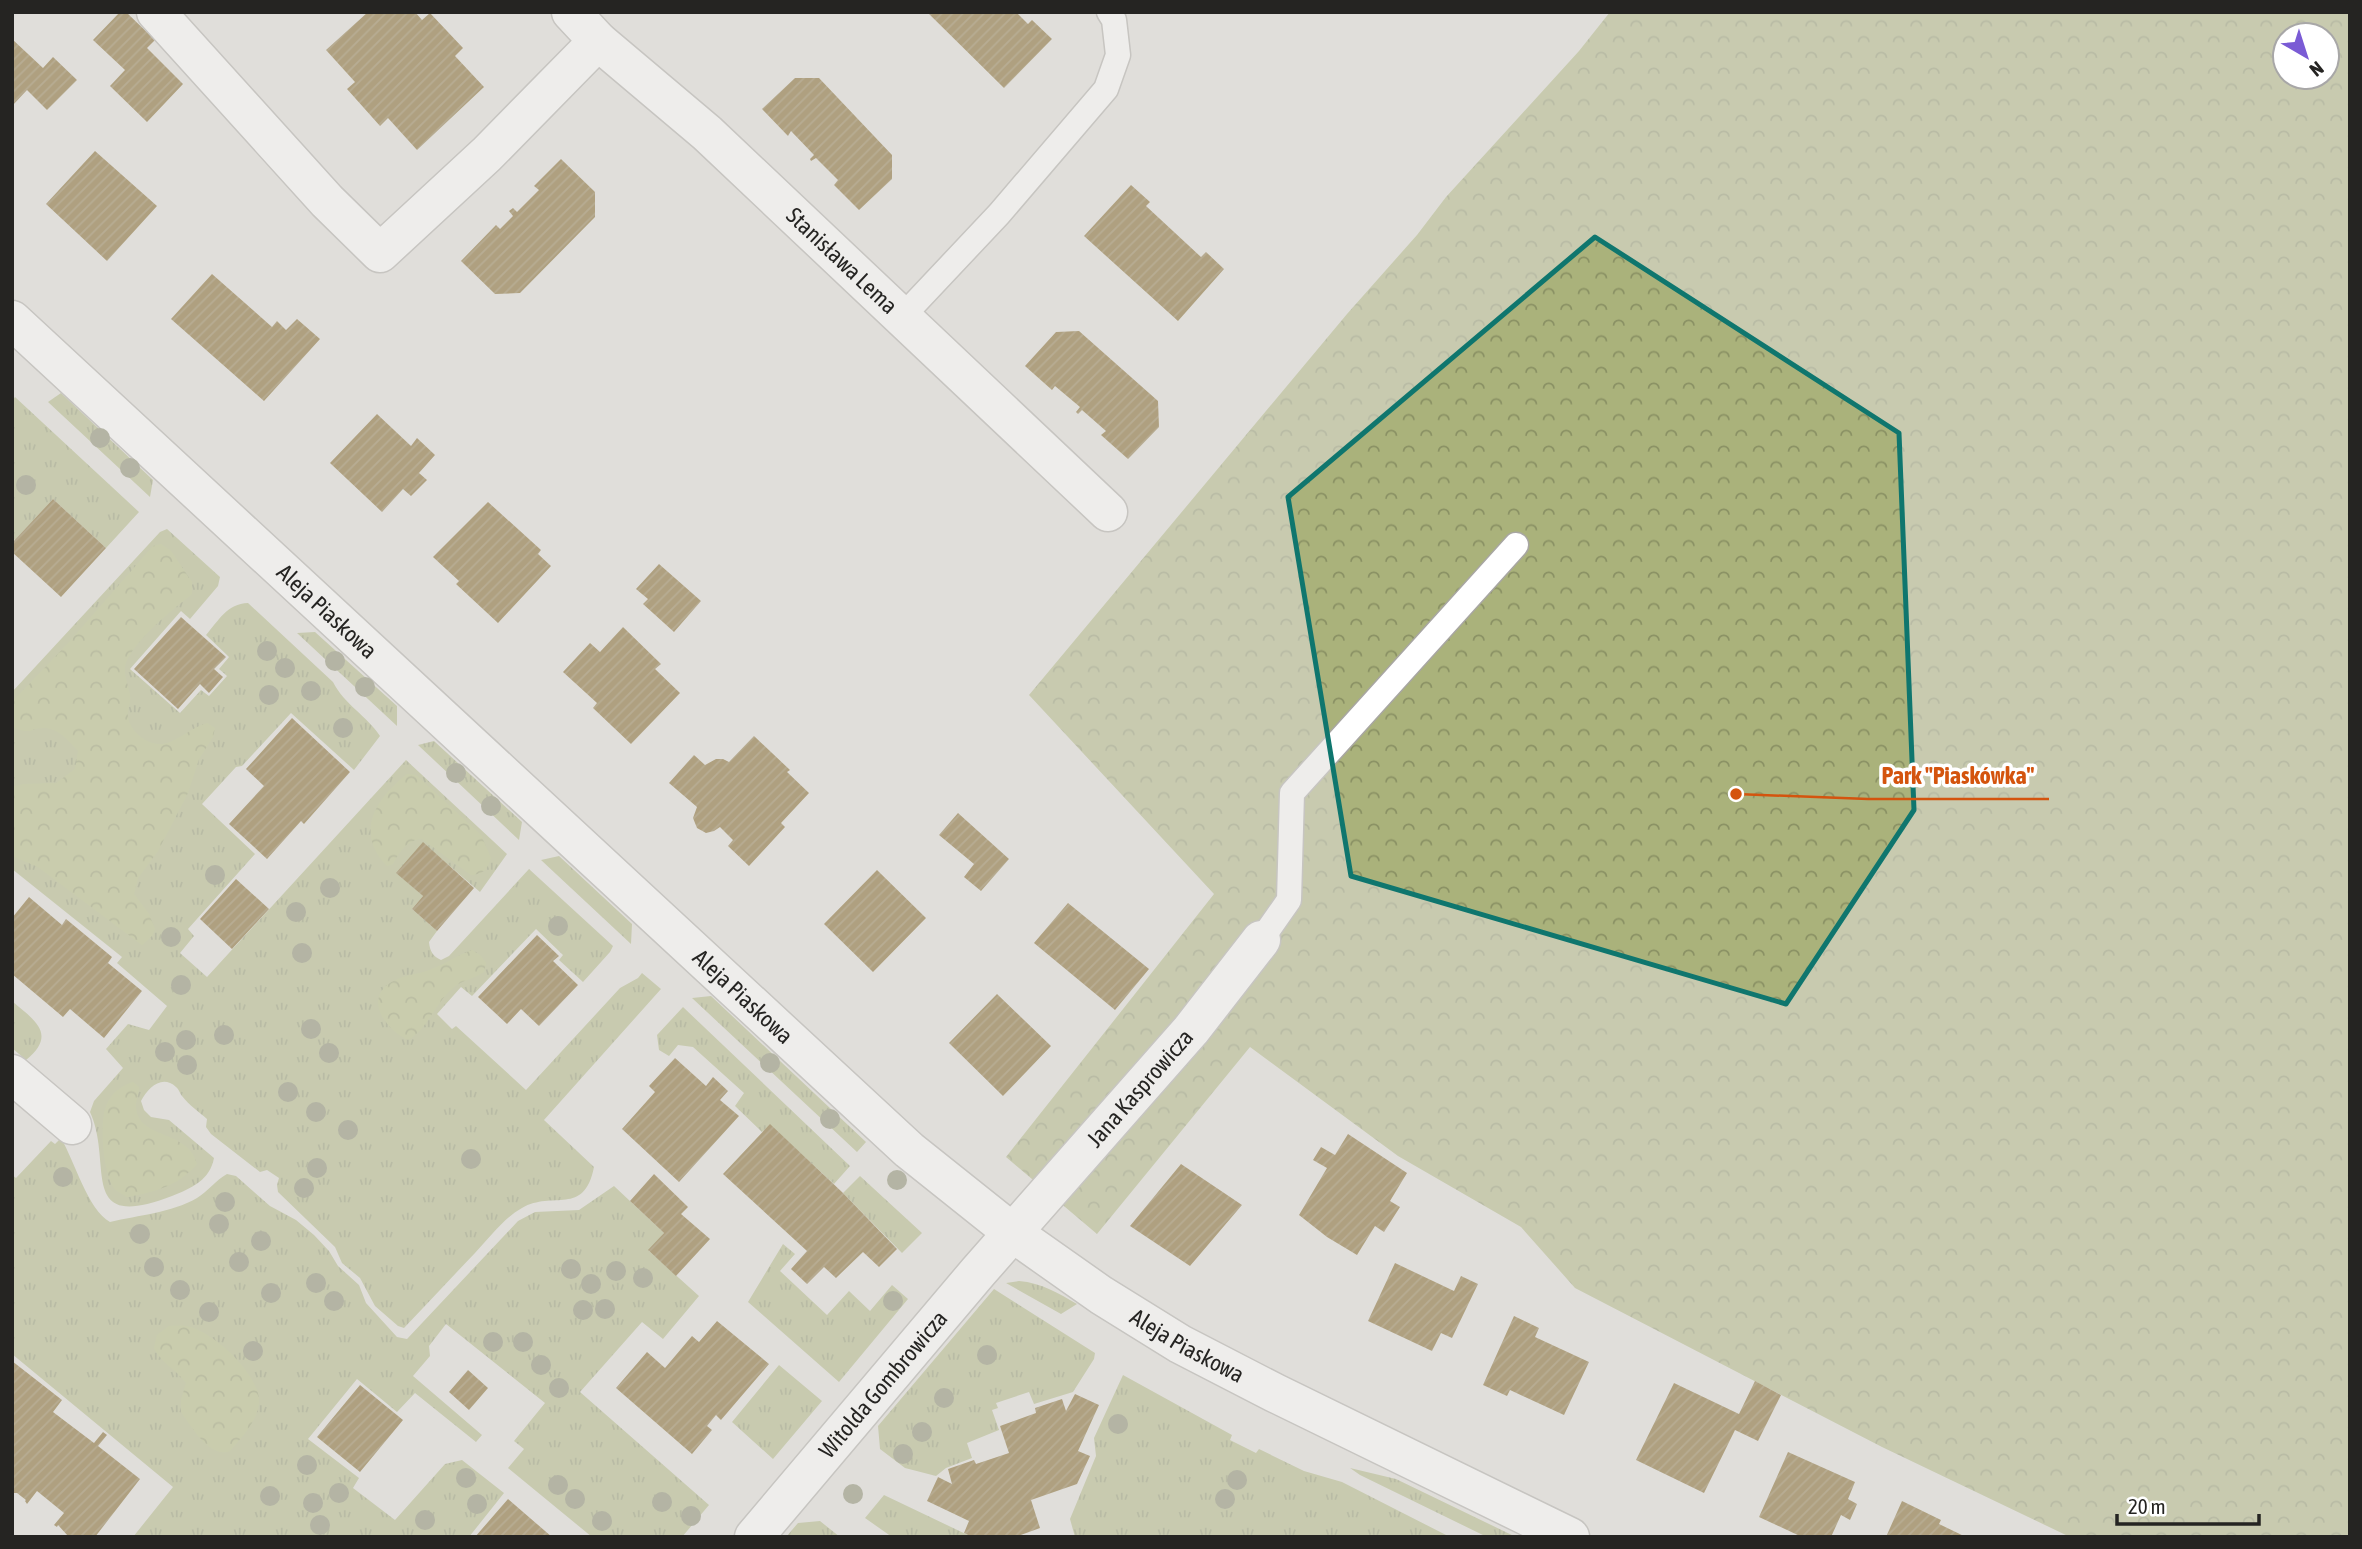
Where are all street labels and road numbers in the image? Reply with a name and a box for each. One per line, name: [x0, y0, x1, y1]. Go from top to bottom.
street label: Stanisława Lema: [781, 202, 903, 319]
street label: Aleja Piaskowa: [272, 559, 382, 664]
street label: Aleja Piaskowa: [688, 944, 798, 1049]
street label: Jana Kasprowicza: [1081, 1024, 1198, 1152]
street label: Aleja Piaskowa: [1126, 1304, 1248, 1388]
street label: Witolda Gombrowicza: [814, 1306, 953, 1463]

